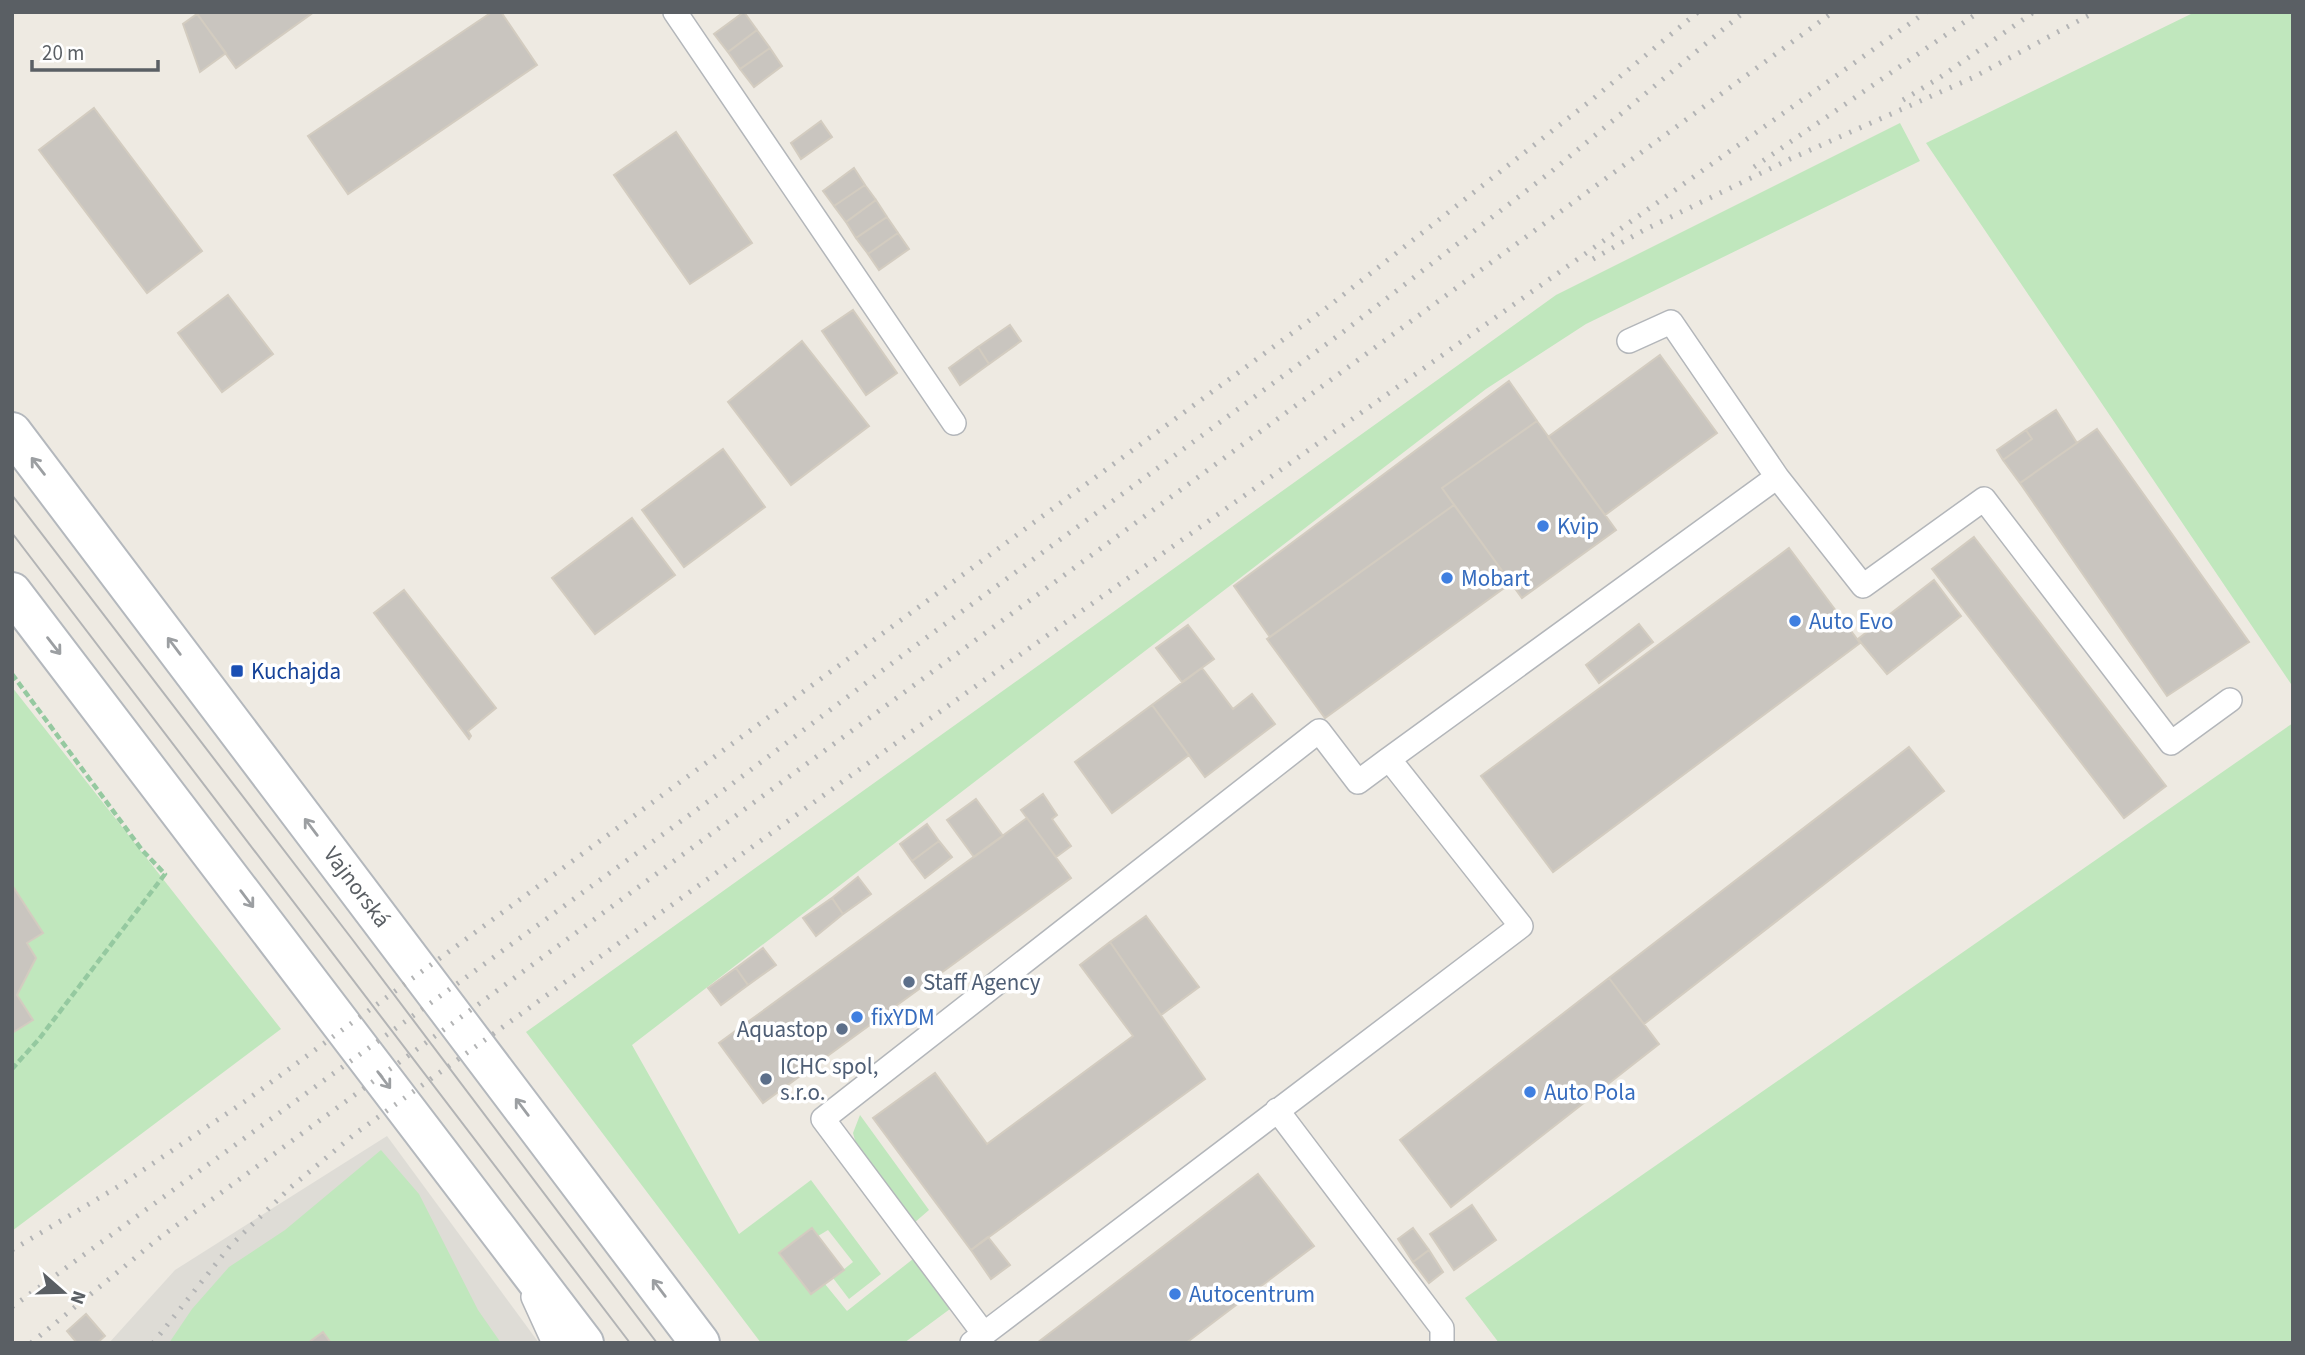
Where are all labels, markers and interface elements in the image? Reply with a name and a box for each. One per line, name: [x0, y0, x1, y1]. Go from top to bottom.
scale bar: [32, 28, 158, 72]
text: 20 m: [42, 38, 84, 68]
one-way arrow: [31, 457, 46, 476]
place label: Kvip: [1557, 510, 1599, 543]
marker: Kvip: [1535, 518, 1551, 534]
place label: Mobart: [1461, 562, 1530, 595]
marker: Mobart: [1439, 570, 1455, 586]
place label: Auto Evo: [1809, 605, 1893, 638]
marker: Auto Evo: [1787, 613, 1803, 629]
one-way arrow: [47, 637, 62, 655]
one-way arrow: [167, 637, 182, 655]
place label: Kuchajda: [251, 655, 341, 688]
marker: Kuchajda: [229, 663, 245, 679]
one-way arrow: [304, 818, 319, 837]
street label: Vajnorská: [316, 840, 398, 934]
one-way arrow: [239, 889, 254, 907]
place label: Staff Agency: [923, 966, 1041, 999]
marker: Staff Agency: [901, 974, 917, 990]
place label: fixYDM: [871, 1001, 935, 1034]
marker: fixYDM: [849, 1009, 865, 1025]
place label: Aquastop: [737, 1013, 828, 1046]
marker: Aquastop: [834, 1021, 850, 1037]
place label: ICHC spol, s.r.o.: [780, 1050, 878, 1109]
one-way arrow: [377, 1070, 392, 1089]
marker: ICHC spol, s.r.o.: [758, 1071, 774, 1087]
place label: Auto Pola: [1544, 1076, 1636, 1109]
marker: Auto Pola: [1522, 1084, 1538, 1100]
one-way arrow: [515, 1097, 530, 1116]
north arrow: [28, 1257, 98, 1327]
place label: Autocentrum: [1189, 1278, 1315, 1311]
one-way arrow: [652, 1279, 666, 1298]
marker: Autocentrum: [1167, 1286, 1183, 1302]
text: N: [63, 1287, 92, 1308]

